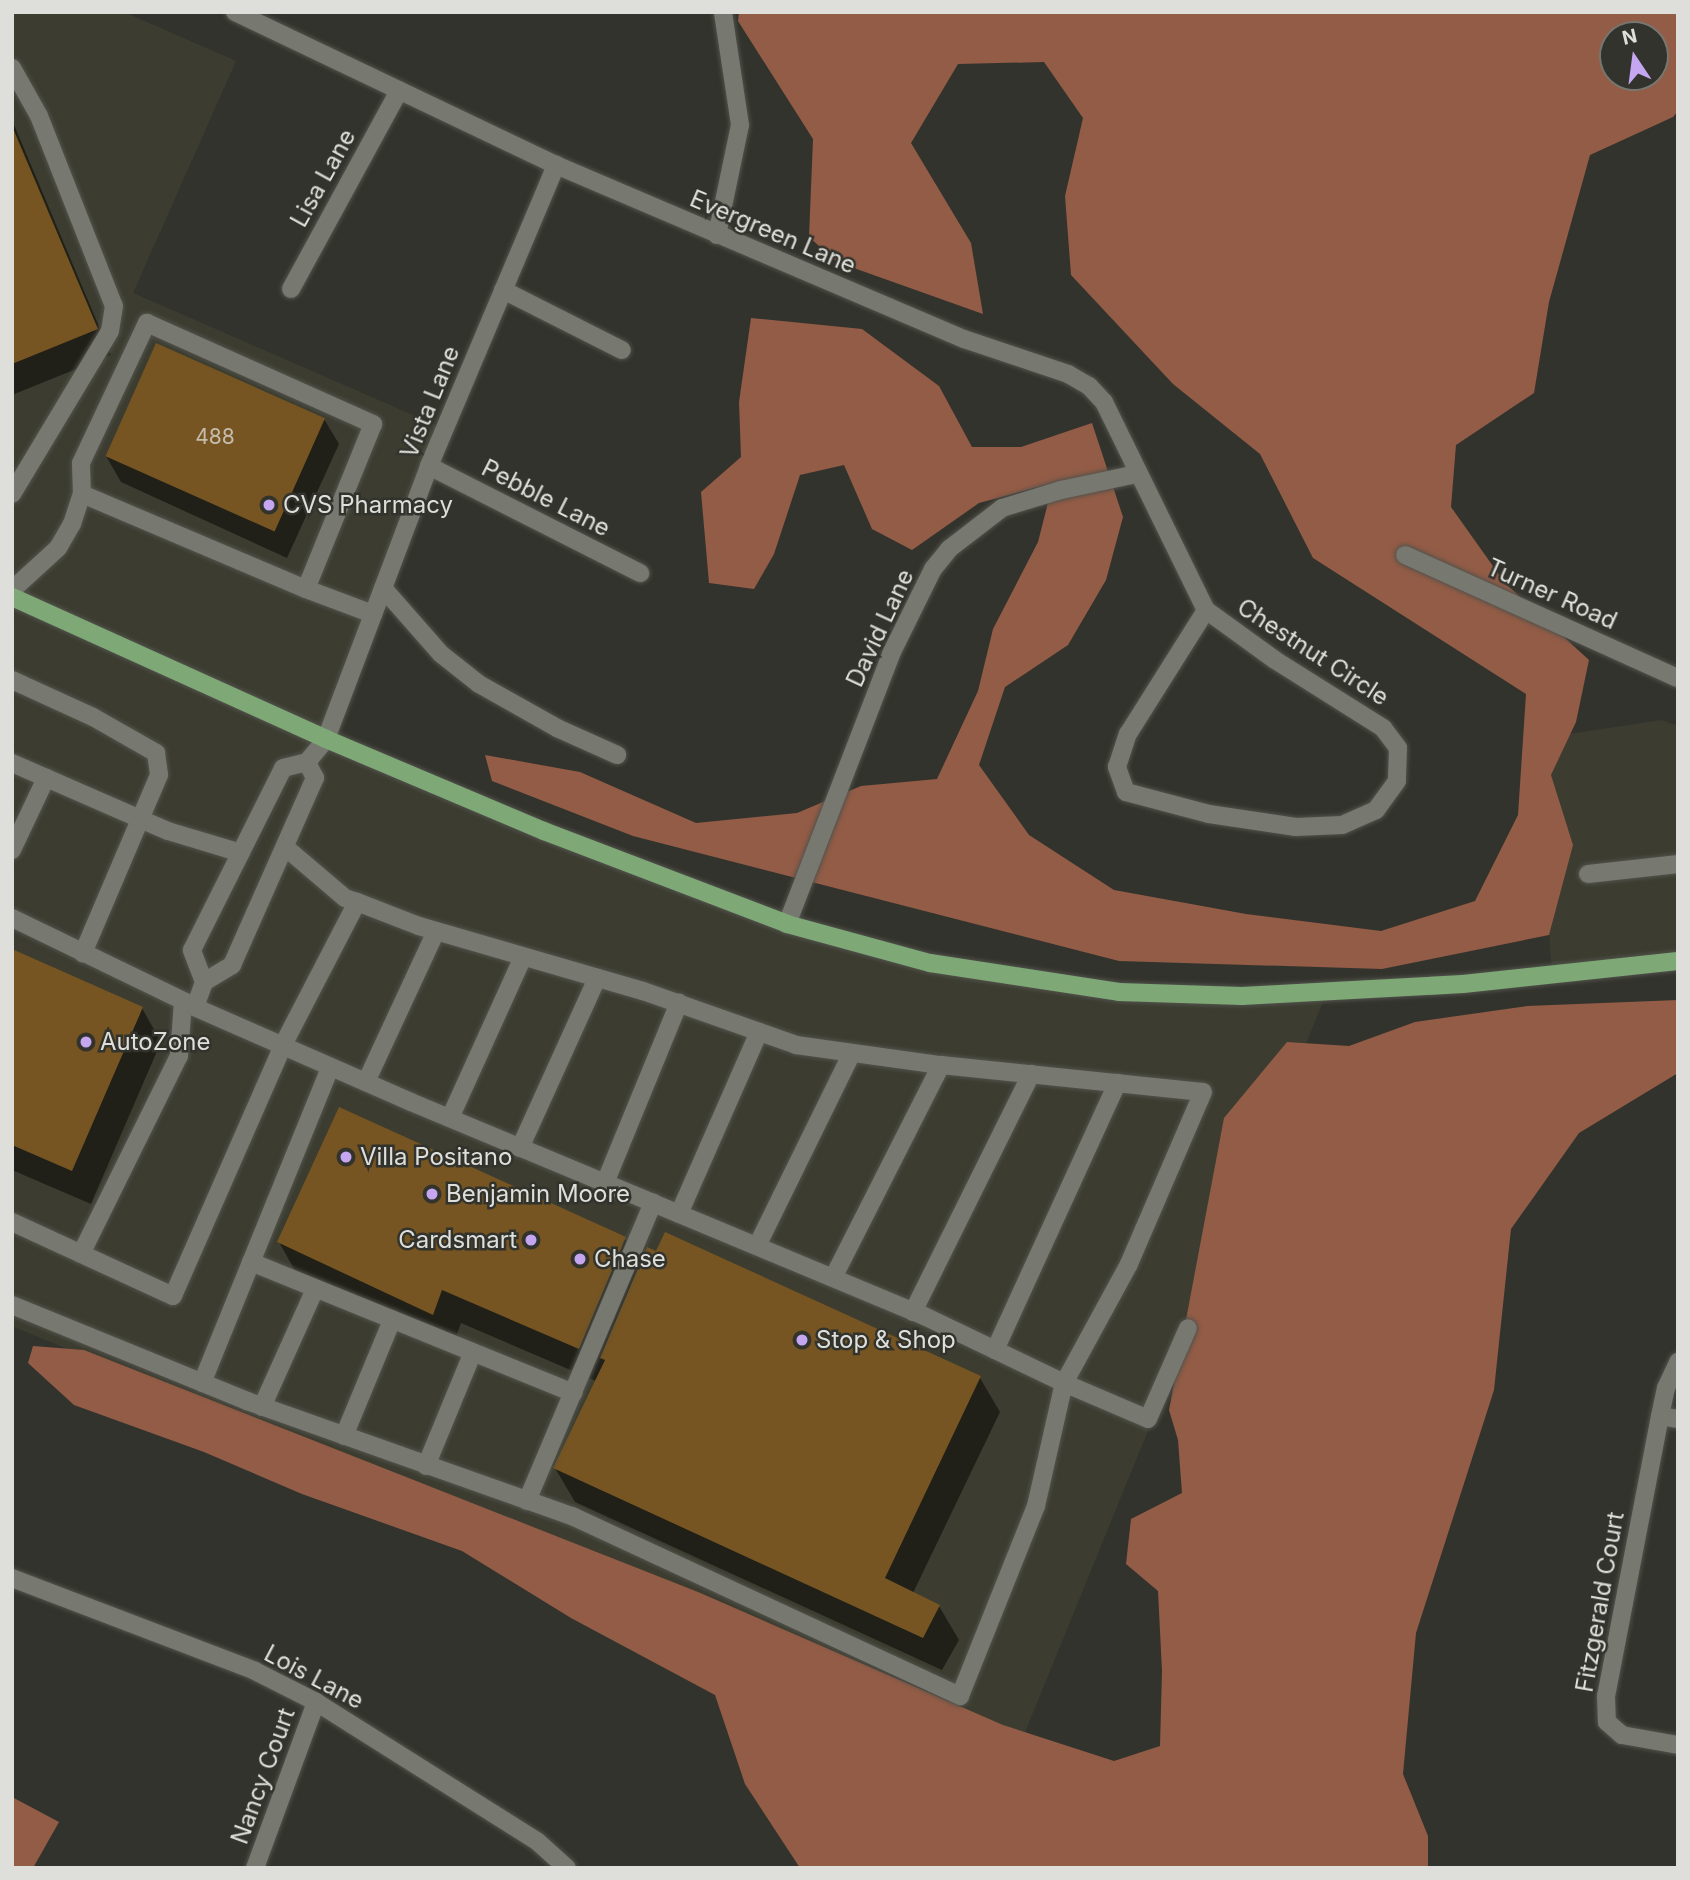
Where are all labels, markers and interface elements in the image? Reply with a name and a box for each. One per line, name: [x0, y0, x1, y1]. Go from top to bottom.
north arrow: [1599, 21, 1669, 91]
text: N: [1620, 24, 1639, 50]
street label: Lisa Lane: [284, 124, 362, 232]
street label: Evergreen Lane: [686, 184, 860, 280]
street label: Vista Lane: [394, 342, 466, 462]
house number: 488: [195, 424, 235, 450]
street label: Pebble Lane: [477, 453, 615, 543]
place label: CVS Pharmacy: [283, 491, 453, 519]
marker: CVS Pharmacy: [261, 497, 277, 513]
street label: Turner Road: [1483, 553, 1621, 635]
street label: David Lane: [840, 565, 920, 691]
street label: Chestnut Circle: [1232, 592, 1394, 712]
place label: AutoZone: [100, 1028, 210, 1056]
marker: AutoZone: [78, 1034, 94, 1050]
place label: Villa Positano: [360, 1143, 512, 1171]
marker: Villa Positano: [338, 1149, 354, 1165]
place label: Benjamin Moore: [446, 1180, 630, 1208]
marker: Benjamin Moore: [424, 1186, 440, 1202]
place label: Cardsmart: [398, 1226, 517, 1254]
marker: Cardsmart: [523, 1232, 539, 1248]
place label: Chase: [594, 1245, 666, 1273]
marker: Chase: [572, 1251, 588, 1267]
place label: Stop & Shop: [816, 1326, 956, 1354]
marker: Stop & Shop: [794, 1332, 810, 1348]
street label: Fitzgerald Court: [1570, 1510, 1630, 1694]
street label: Lois Lane: [259, 1639, 369, 1715]
street label: Nancy Court: [225, 1704, 301, 1848]

